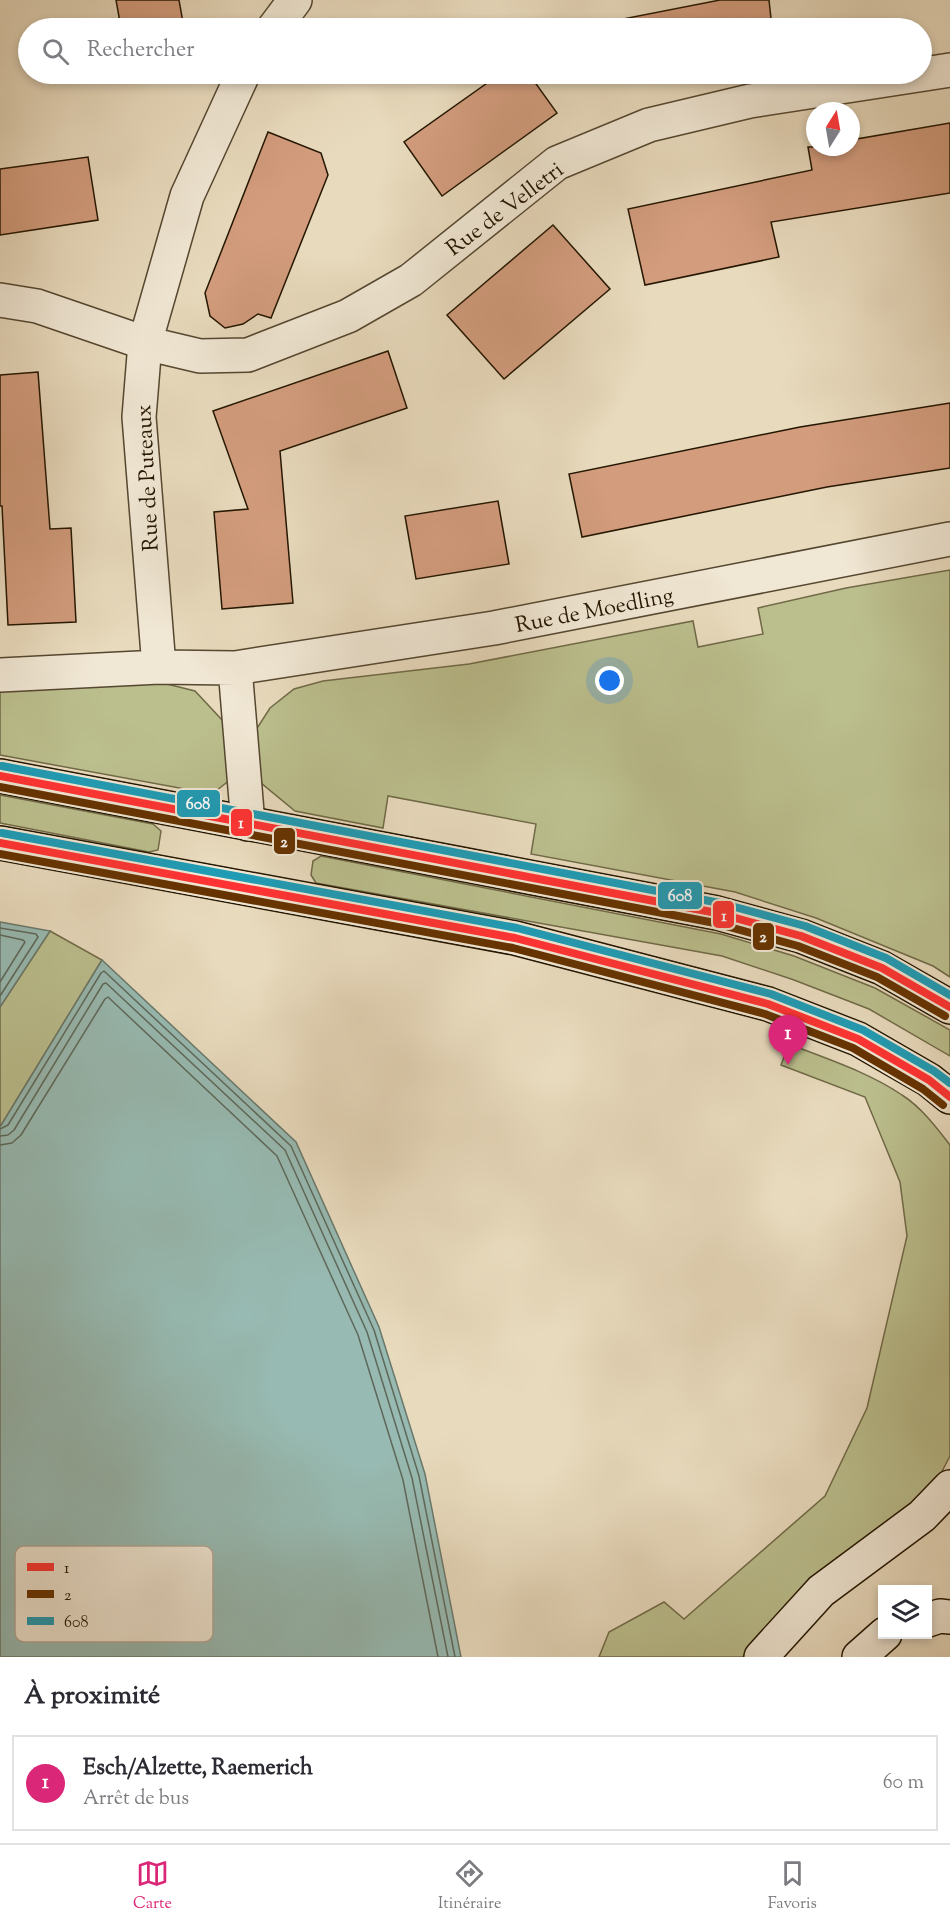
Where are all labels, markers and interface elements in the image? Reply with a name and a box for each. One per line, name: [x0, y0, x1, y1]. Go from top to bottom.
search box: [18, 18, 932, 84]
icon: search: [39, 35, 72, 68]
text: Rechercher: [87, 35, 194, 67]
north arrow: [806, 102, 860, 156]
street label: Rue de Velletri: [440, 156, 571, 265]
street label: Rue de Puteaux: [129, 404, 169, 552]
street label: Rue de Moedling: [513, 581, 677, 643]
your location: [595, 666, 624, 695]
line badge: 608: [176, 789, 221, 818]
text: 608: [186, 794, 210, 817]
line badge: 1: [230, 808, 253, 837]
text: 1: [238, 813, 244, 836]
line badge: 2: [273, 827, 296, 855]
text: 2: [280, 832, 288, 855]
line badge: 608: [657, 881, 703, 910]
text: 608: [668, 886, 692, 909]
line badge: 1: [712, 900, 735, 929]
text: 1: [721, 906, 727, 929]
line badge: 2: [752, 922, 775, 951]
text: 2: [759, 927, 767, 950]
pin: 1: [768, 1016, 808, 1065]
legend: [15, 1546, 213, 1642]
text: 1: [64, 1558, 70, 1581]
text: 2: [64, 1585, 72, 1608]
map controls: [878, 1585, 932, 1639]
button: layers: [878, 1585, 932, 1639]
text: 608: [64, 1612, 88, 1635]
text: À proximité: [24, 1678, 160, 1715]
text: Esch/Alzette, Raemerich: [83, 1753, 313, 1785]
text: 1: [42, 1769, 49, 1798]
text: 60 m: [883, 1769, 924, 1798]
text: Arrêt de bus: [83, 1785, 189, 1814]
tab: Carte: [133, 1857, 172, 1916]
tab: Itinéraire: [438, 1857, 501, 1916]
tab: Favoris: [768, 1857, 817, 1916]

